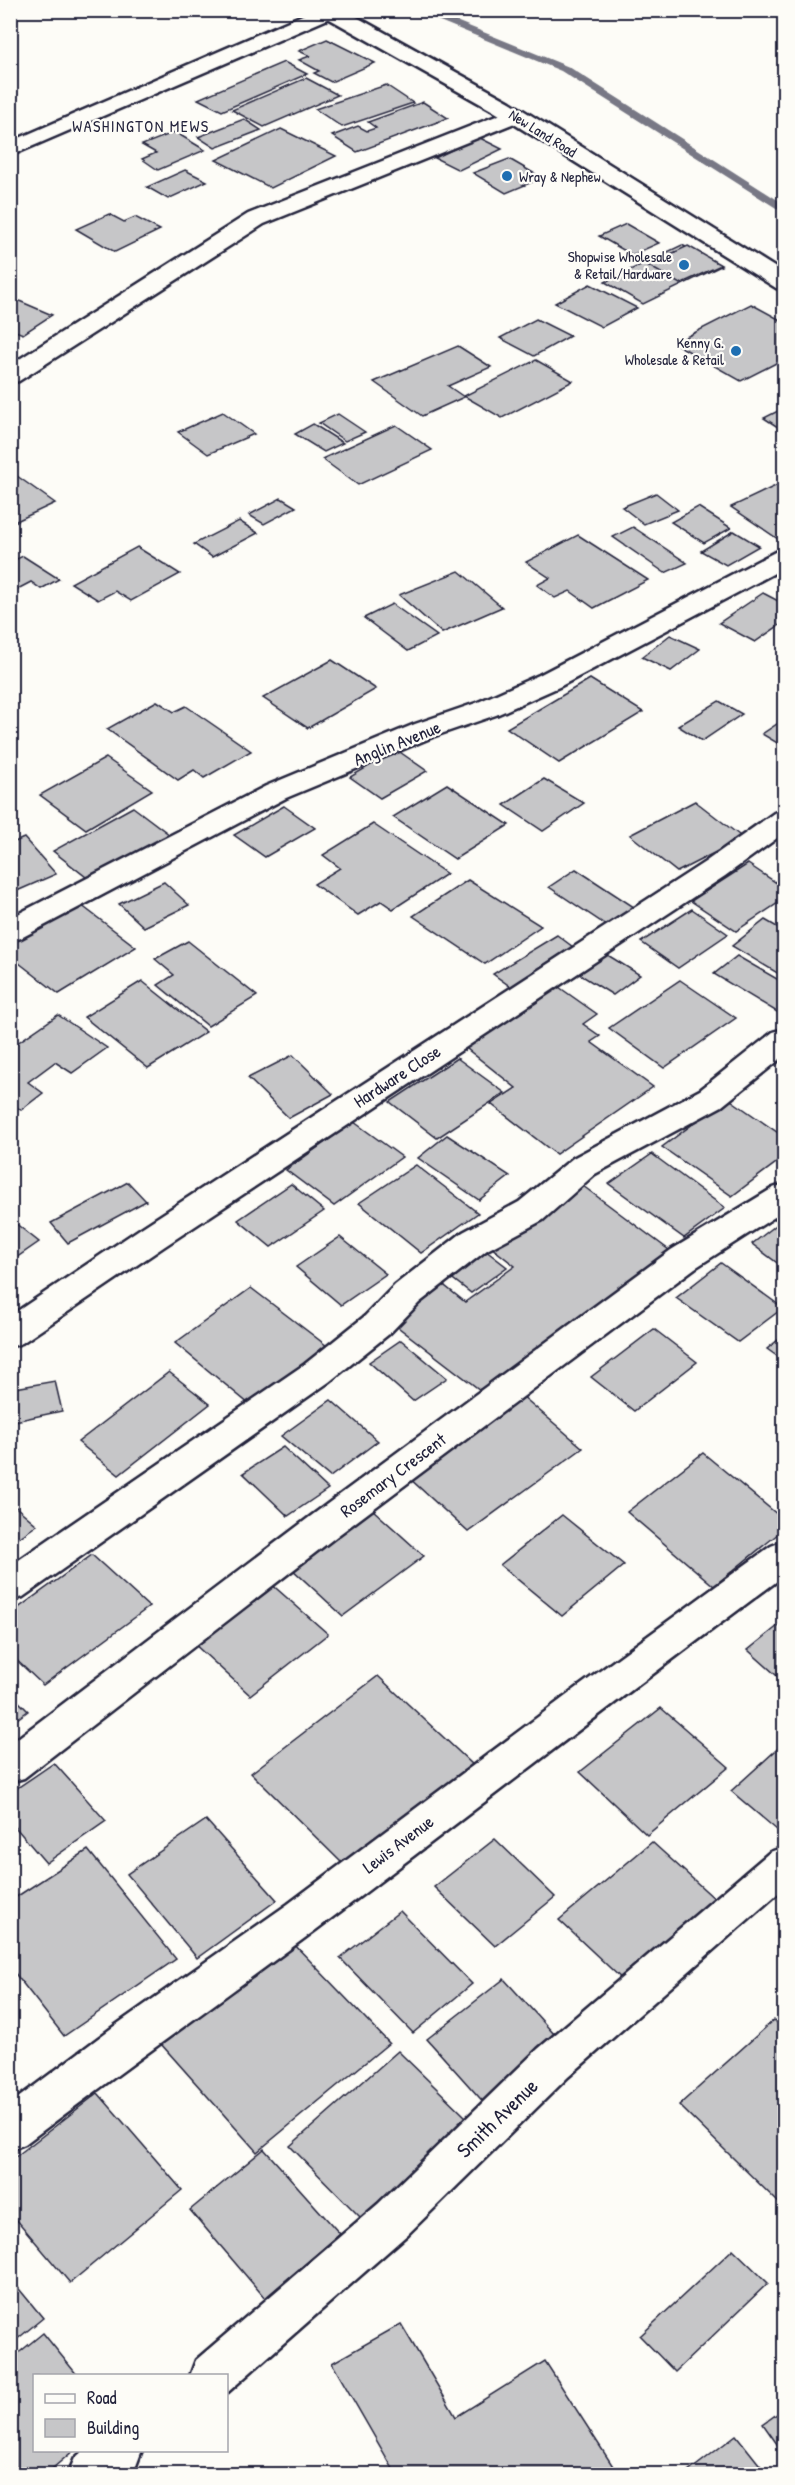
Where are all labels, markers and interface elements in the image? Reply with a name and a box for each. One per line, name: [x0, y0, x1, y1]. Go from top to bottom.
street label: New Land Road: [505, 104, 581, 162]
district label: WASHINGTON MEWS: [72, 115, 210, 137]
place label: Wray & Nephew: [519, 166, 601, 187]
marker: Wray & Nephew: [500, 169, 514, 183]
place label: Shopwise Wholesale & Retail/Hardware: [568, 246, 672, 284]
marker: Shopwise Wholesale & Retail/Hardware: [677, 258, 691, 272]
place label: Kenny G. Wholesale & Retail: [625, 332, 724, 370]
marker: Kenny G. Wholesale & Retail: [729, 344, 743, 358]
street label: Anglin Avenue: [350, 714, 444, 772]
street label: Hardware Close: [349, 1039, 445, 1113]
street label: Rosemary Crescent: [335, 1426, 452, 1523]
street label: Lewis Avenue: [357, 1809, 439, 1879]
street label: Smith Avenue: [450, 2072, 544, 2164]
legend: [33, 2374, 228, 2452]
text: Road: [87, 2385, 117, 2410]
text: Building: [87, 2415, 139, 2440]

